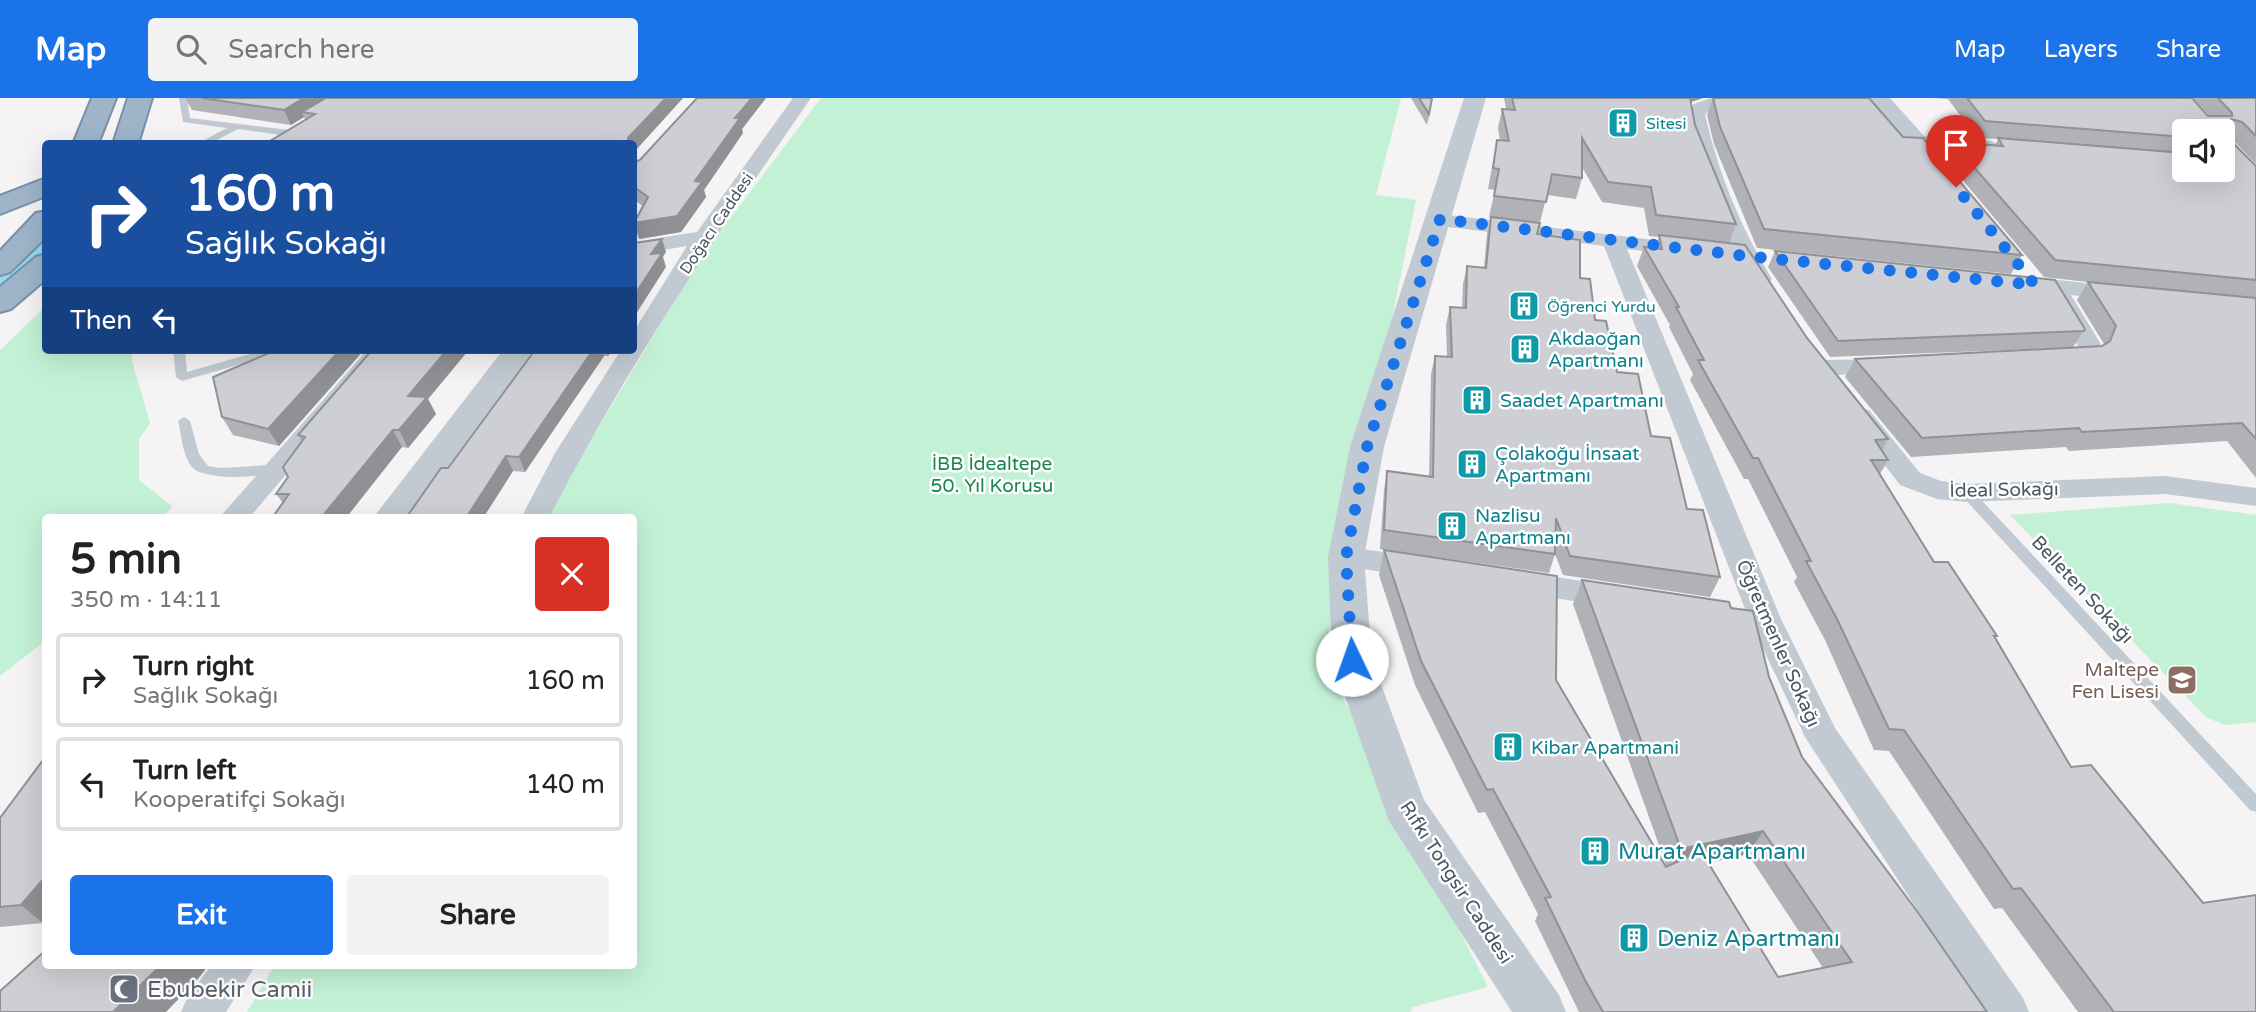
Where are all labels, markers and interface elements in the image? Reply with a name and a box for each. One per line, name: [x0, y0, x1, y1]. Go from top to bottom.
search box: [148, 18, 638, 81]
text: Map: [35, 30, 106, 69]
icon: search: [172, 30, 210, 68]
text: Search here: [228, 34, 374, 65]
text: Map: [1954, 35, 2006, 64]
text: Layers: [2044, 35, 2118, 64]
text: Share: [2156, 35, 2221, 64]
building icon: Sitesi: [1606, 106, 1640, 140]
place label: Sitesi: [1646, 114, 1686, 134]
pin: [1926, 115, 1986, 187]
map controls: [2172, 119, 2235, 182]
button: sound: [2172, 119, 2235, 182]
icon: arrive: [1937, 126, 1975, 164]
text: 160 m: [185, 165, 335, 224]
icon: right: [70, 168, 161, 259]
street label: Doğacı Caddesi: [675, 169, 758, 278]
text: Sağlık Sokağı: [185, 225, 387, 263]
building icon: Öğrenci Yurdu: [1507, 289, 1541, 323]
place label: Öğrenci Yurdu: [1547, 297, 1656, 317]
icon: left: [146, 301, 184, 339]
text: Then: [70, 305, 132, 336]
place label: Akdaoğan Apartmanı: [1548, 328, 1644, 372]
building icon: Akdaoğan Apartmanı: [1508, 332, 1542, 366]
building icon: Saadet Apartmanı: [1460, 383, 1494, 417]
place label: Saadet Apartmanı: [1500, 390, 1664, 412]
place label: Çolakoğu İnsaat Apartmanı: [1495, 443, 1639, 487]
building icon: Çolakoğu İnsaat Apartmanı: [1455, 447, 1489, 481]
park label: İBB İdealtepe 50. Yıl Korusu: [931, 453, 1053, 497]
street label: İdeal Sokağı: [1949, 478, 2059, 502]
place label: Nazlisu Apartmanı: [1475, 505, 1571, 549]
building icon: Nazlisu Apartmanı: [1435, 509, 1469, 543]
street label: Belleten Sokağı: [2027, 531, 2138, 648]
text: 5 min: [70, 534, 182, 585]
button: close: [535, 537, 609, 611]
street label: Öğretmenler Sokağı: [1731, 557, 1825, 730]
text: 350 m · 14:11: [70, 586, 222, 614]
position arrow: [1315, 623, 1389, 697]
text: Turn right: [133, 651, 254, 682]
place label: Maltepe Fen Lisesi: [2072, 659, 2159, 703]
icon: right: [74, 661, 112, 699]
school or university icon: Maltepe Fen Lisesi: [2165, 663, 2199, 697]
text: 160 m: [525, 665, 605, 696]
text: Sağlık Sokağı: [133, 682, 278, 710]
building icon: Kibar Apartmani: [1491, 730, 1525, 764]
place label: Kibar Apartmani: [1531, 737, 1679, 759]
text: Turn left: [133, 755, 236, 786]
icon: left: [74, 765, 112, 803]
text: 140 m: [525, 769, 605, 800]
text: Kooperatifçi Sokağı: [133, 786, 346, 814]
street label: Rıfkı Tongsir Caddesi: [1395, 797, 1517, 968]
building icon: Murat Apartmanı: [1578, 834, 1612, 868]
place label: Murat Apartmanı: [1618, 838, 1806, 866]
button: Exit: [70, 875, 333, 955]
button: Share: [347, 875, 609, 955]
building icon: Deniz Apartmanı: [1617, 921, 1651, 955]
place label: Deniz Apartmanı: [1657, 925, 1840, 953]
mosque icon: Ebubekir Camii: [107, 972, 141, 1006]
place label: Ebubekir Camii: [147, 976, 312, 1004]

